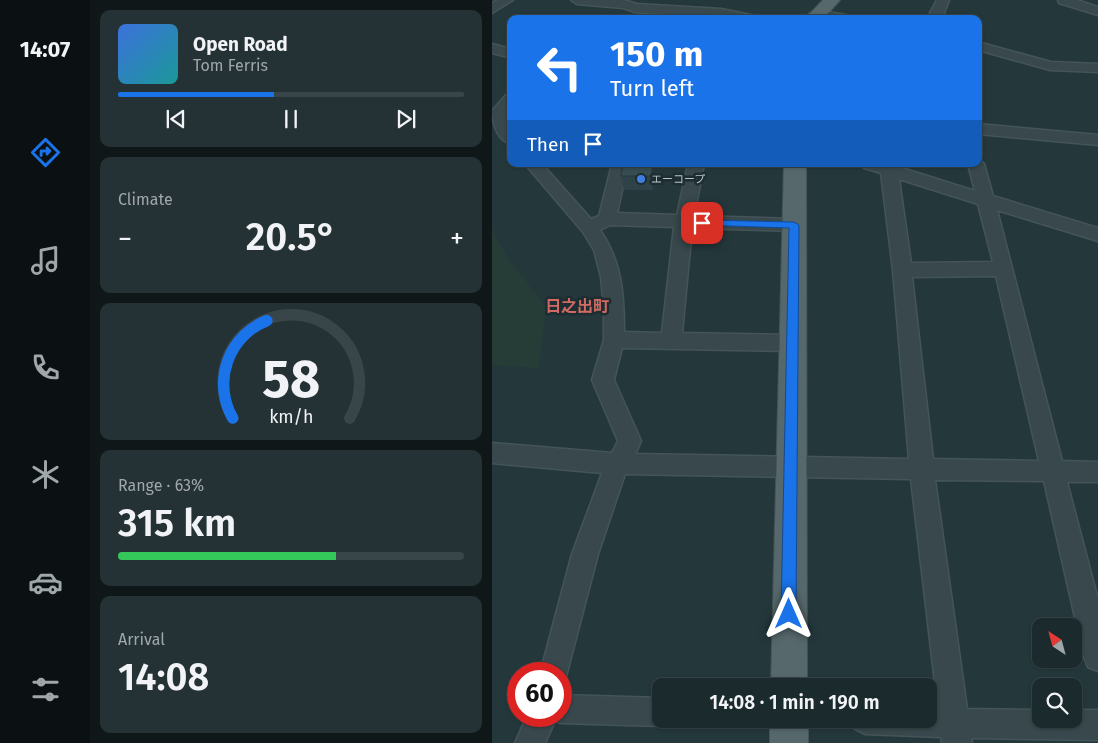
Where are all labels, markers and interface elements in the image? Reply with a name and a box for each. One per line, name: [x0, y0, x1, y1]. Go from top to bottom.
text: Open Road: [193, 33, 288, 56]
text: 150 m: [610, 33, 703, 75]
icon: left: [527, 35, 592, 100]
text: 14:07: [20, 36, 70, 63]
text: Tom Ferris: [193, 56, 268, 75]
text: Turn left: [610, 75, 694, 102]
icon: previous: [162, 105, 190, 133]
icon: pause: [277, 105, 305, 133]
icon: next: [392, 105, 420, 133]
icon: arrive: [579, 130, 607, 158]
text: Then: [527, 133, 569, 156]
icon: directions: [28, 135, 63, 170]
marker: エーコープ: [635, 173, 647, 185]
place label: エーコープ: [651, 173, 705, 186]
text: Climate: [118, 190, 173, 209]
pin: [681, 202, 723, 244]
icon: arrive: [688, 209, 716, 237]
text: 20.5°: [246, 214, 336, 260]
text: −: [118, 222, 132, 255]
text: +: [450, 222, 464, 255]
icon: music: [28, 243, 63, 278]
district label: 日之出町: [545, 297, 609, 316]
text: 58: [262, 348, 320, 411]
icon: phone: [28, 350, 63, 385]
text: km/h: [269, 406, 313, 428]
icon: climate: [28, 457, 63, 492]
text: Range · 63%: [118, 476, 204, 495]
text: 315 km: [118, 500, 236, 546]
icon: car: [28, 565, 63, 600]
position arrow: [762, 587, 814, 639]
north arrow: [1032, 618, 1082, 668]
map controls: [1032, 618, 1082, 728]
text: Arrival: [118, 630, 165, 649]
text: 14:08: [118, 654, 209, 700]
speed limit sign: 60: [507, 662, 572, 727]
icon: filters: [28, 672, 63, 707]
button: search: [1032, 678, 1082, 728]
text: 14:08 · 1 min · 190 m: [709, 691, 880, 714]

